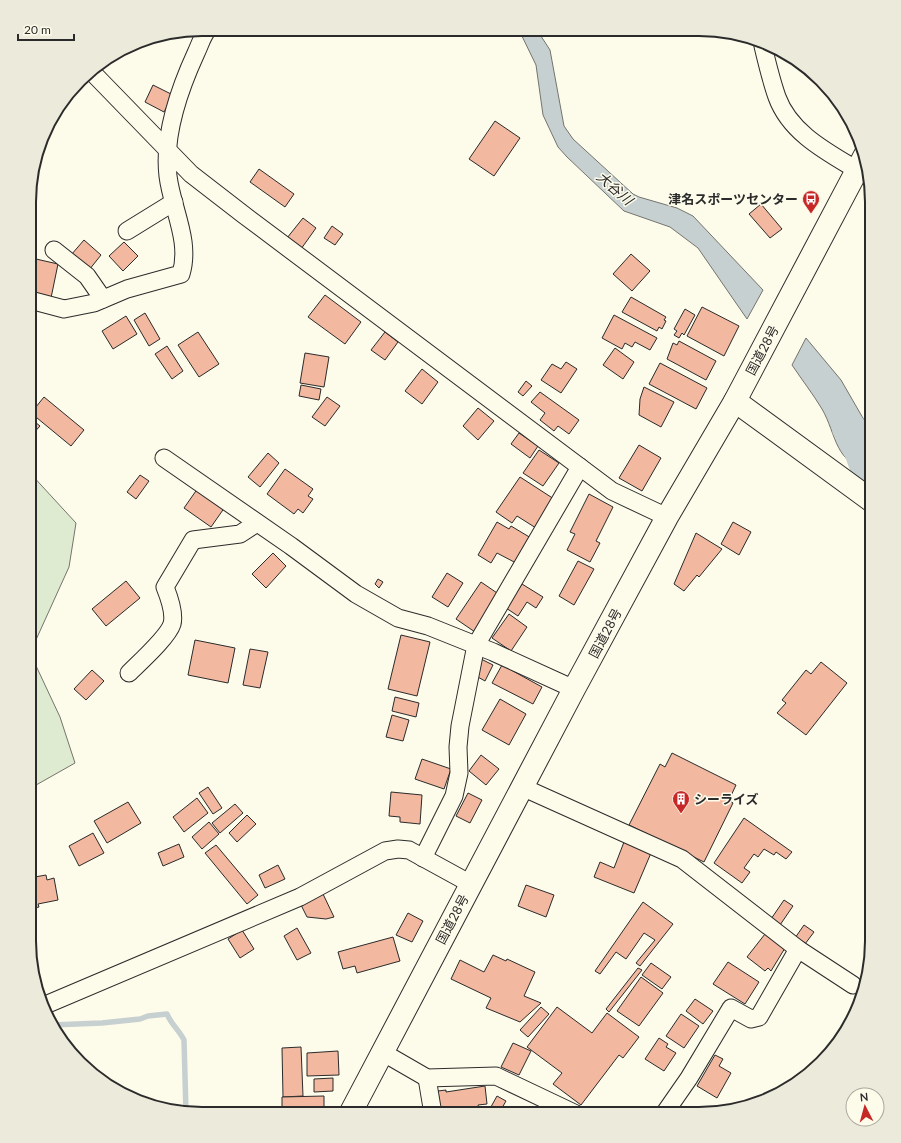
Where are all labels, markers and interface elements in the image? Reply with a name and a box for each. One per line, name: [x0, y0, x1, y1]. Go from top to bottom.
scale bar: [18, 16, 74, 42]
text: 20 m: [24, 22, 51, 37]
water label: 大谷川: [594, 168, 638, 210]
bus stop icon: 津名スポーツセンター: [801, 189, 821, 214]
place label: 津名スポーツセンター: [668, 191, 798, 207]
street label: 国道28号: [742, 322, 782, 378]
street label: 国道28号: [585, 605, 625, 661]
building icon: シーライズ: [671, 789, 691, 814]
place label: シーライズ: [694, 791, 759, 807]
street label: 国道28号: [432, 891, 472, 947]
north arrow: [845, 1087, 885, 1127]
text: N: [859, 1090, 869, 1103]

